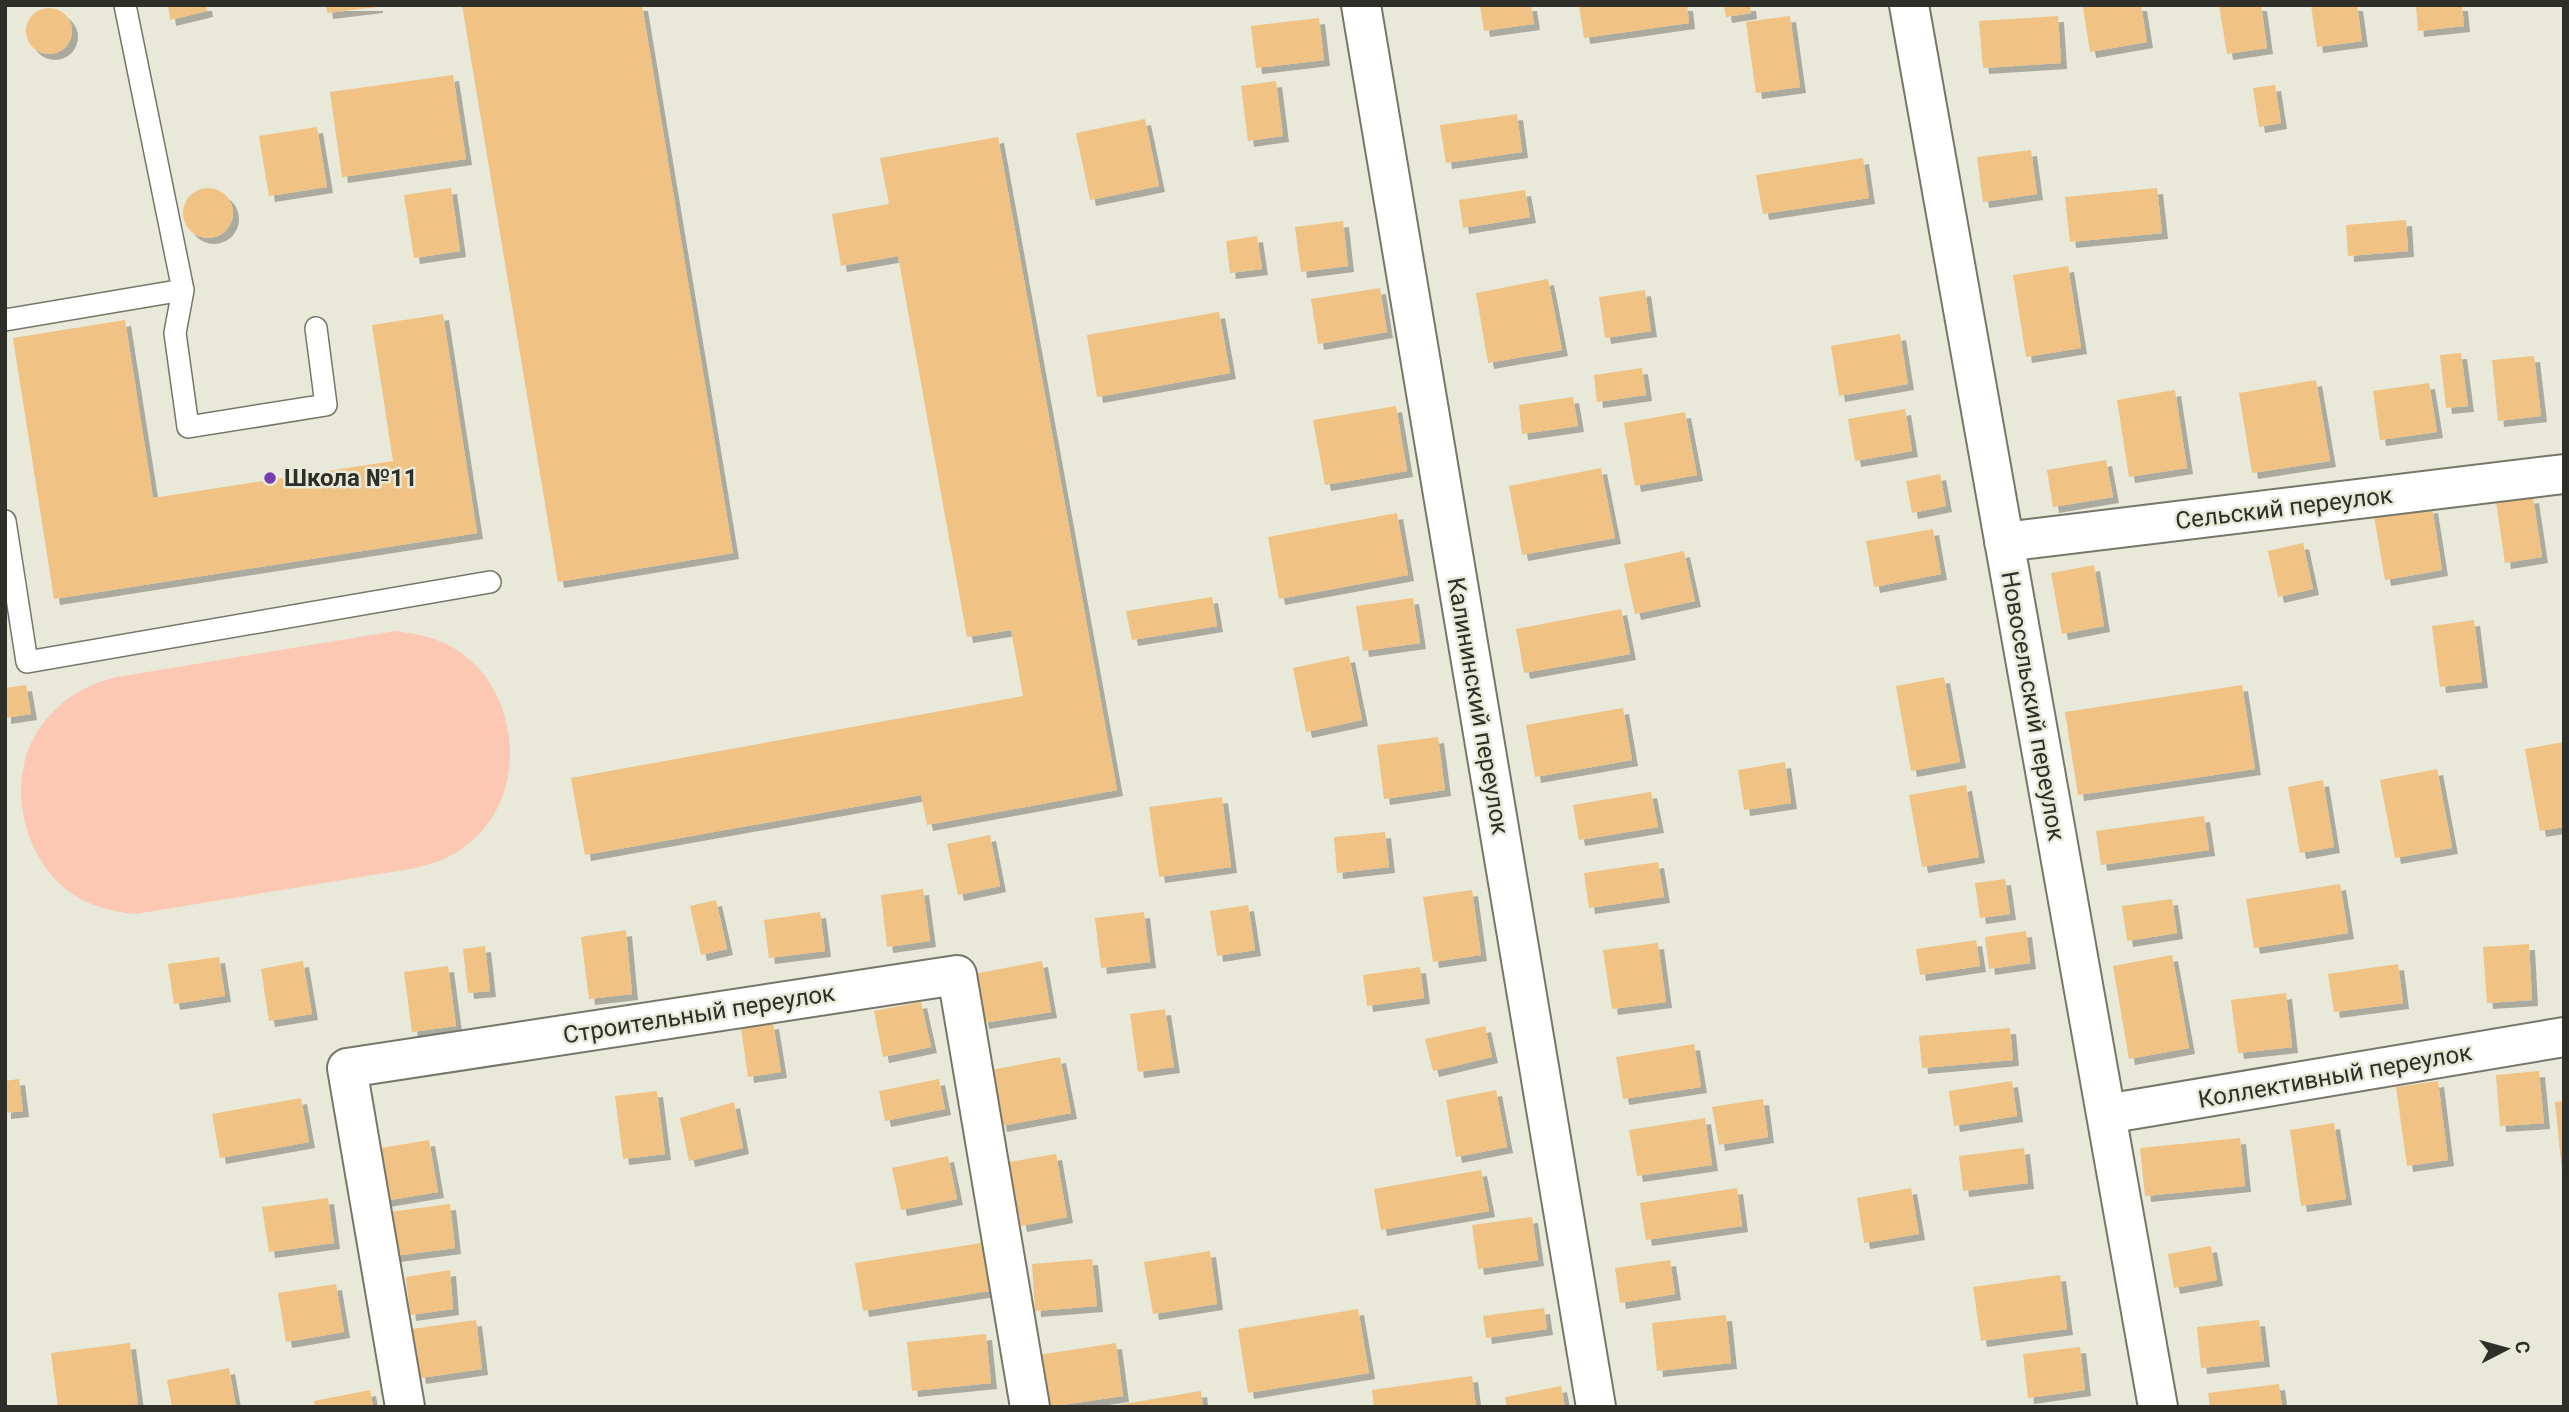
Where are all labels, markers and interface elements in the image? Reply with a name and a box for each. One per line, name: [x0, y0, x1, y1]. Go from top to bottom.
place label: Школа №11: [284, 464, 418, 492]
marker: Школа №11: [262, 470, 278, 486]
street label: Сельский переулок: [2174, 481, 2394, 535]
street label: Новосельский переулок: [1995, 569, 2071, 843]
street label: Калининский переулок: [1442, 575, 1514, 837]
street label: Строительный переулок: [561, 979, 837, 1049]
street label: Коллективный переулок: [2196, 1038, 2474, 1114]
north arrow: [2471, 1314, 2541, 1384]
text: С: [2510, 1340, 2534, 1355]

